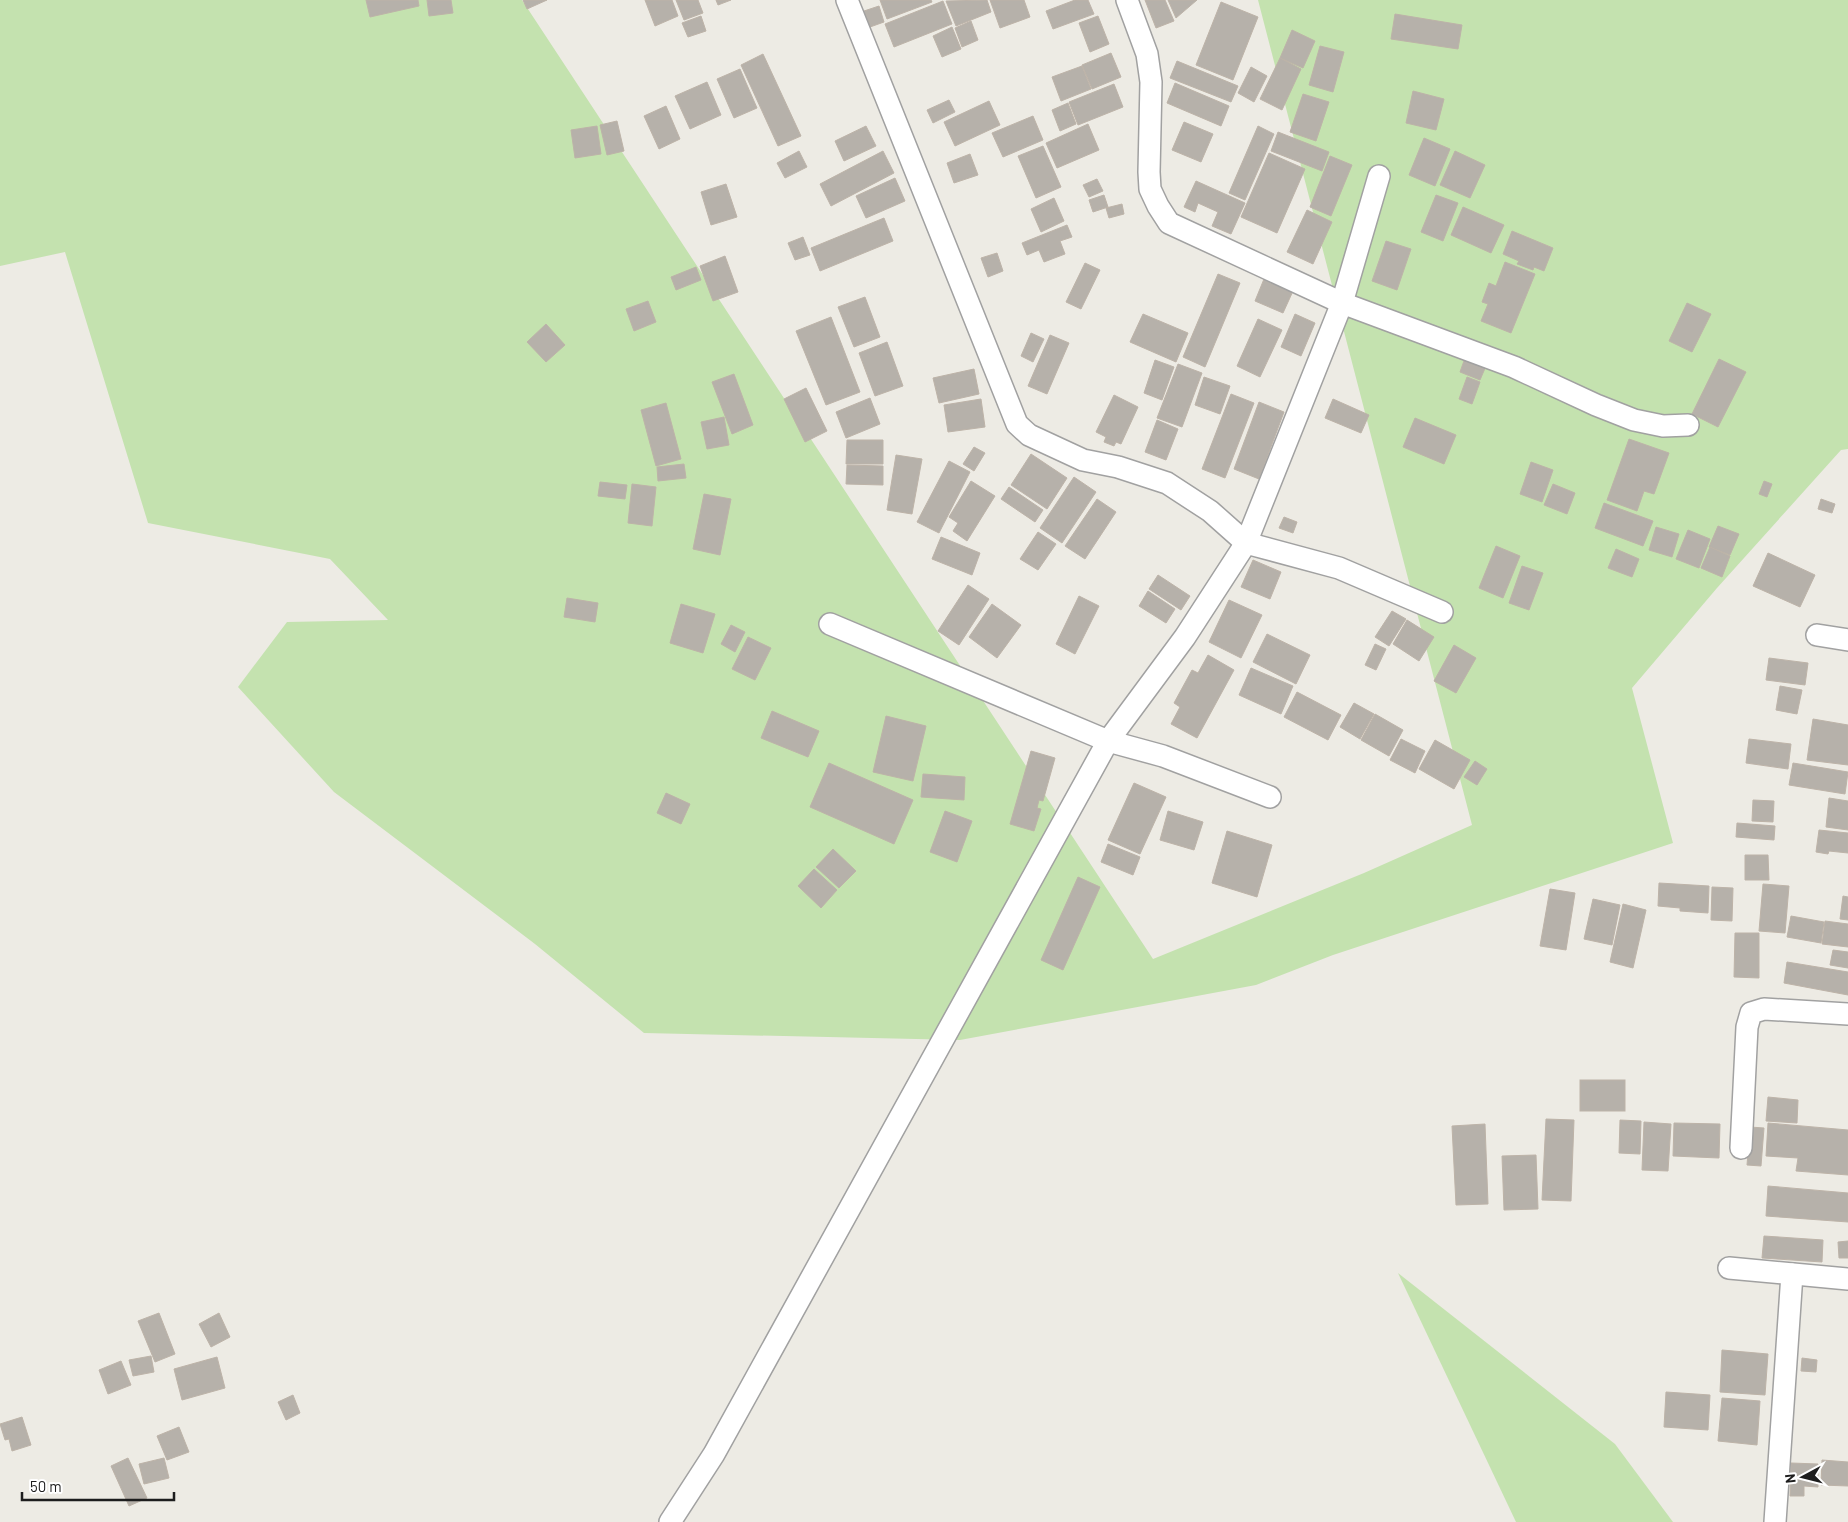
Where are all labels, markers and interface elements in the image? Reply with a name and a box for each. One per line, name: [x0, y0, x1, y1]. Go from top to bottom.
north arrow: [1778, 1452, 1828, 1502]
scale bar: [22, 1470, 175, 1502]
text: N: [1781, 1473, 1799, 1484]
text: 50 m: [30, 1477, 62, 1495]

